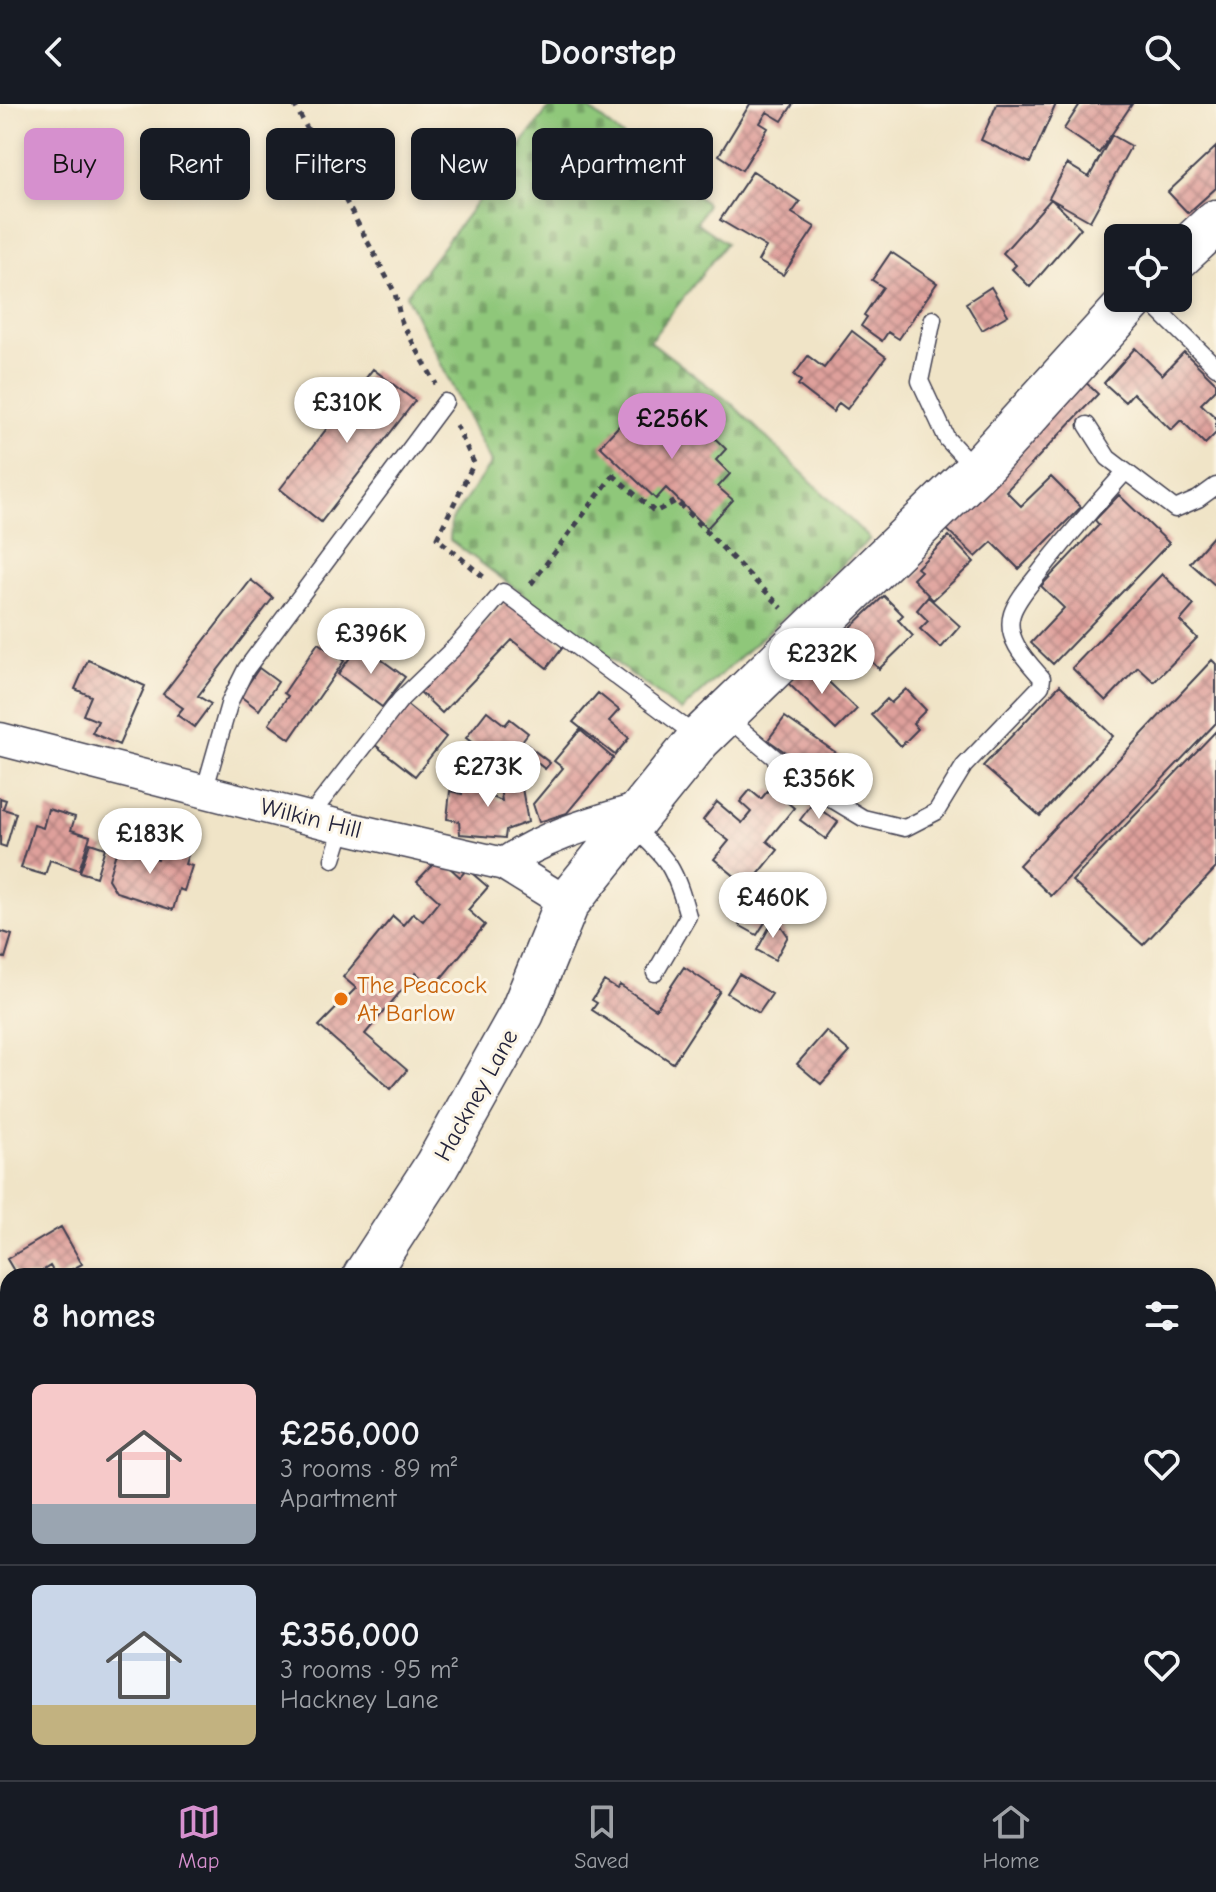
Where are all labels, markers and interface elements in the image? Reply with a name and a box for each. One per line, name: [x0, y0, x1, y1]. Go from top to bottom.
icon: back: [32, 30, 76, 74]
icon: search: [1140, 30, 1184, 74]
text: Doorstep: [540, 32, 676, 73]
chip: Buy: [24, 128, 124, 200]
chip: Rent: [140, 128, 250, 200]
chip: Filters: [266, 128, 395, 200]
chip: New: [411, 128, 516, 200]
chip: Apartment: [532, 128, 713, 200]
map controls: [1104, 224, 1192, 312]
button: locate: [1104, 224, 1192, 312]
pin: £310K: [291, 377, 403, 445]
text: £310K: [312, 388, 382, 418]
pin: £256K: [616, 393, 728, 461]
text: £256K: [636, 404, 708, 434]
pin: £396K: [315, 608, 427, 676]
text: £396K: [335, 619, 407, 649]
pin: £232K: [766, 628, 878, 696]
text: £232K: [787, 639, 857, 669]
pin: £273K: [432, 741, 544, 809]
text: £273K: [454, 752, 522, 782]
pin: £356K: [763, 753, 875, 821]
text: £356K: [783, 764, 855, 794]
street label: Wilkin Hill: [258, 792, 364, 844]
pin: £183K: [94, 808, 206, 876]
text: £183K: [116, 819, 184, 849]
pin: £460K: [717, 872, 829, 940]
text: £460K: [737, 883, 809, 913]
place label: The Peacock At Barlow: [357, 971, 487, 1027]
marker: The Peacock At Barlow: [332, 990, 350, 1008]
street label: Hackney Lane: [428, 1024, 524, 1166]
icon: filters: [1140, 1294, 1184, 1338]
text: 8 homes: [32, 1296, 155, 1336]
text: £256,000: [280, 1414, 420, 1454]
icon: home: [96, 1416, 192, 1512]
icon: heart: [1140, 1442, 1184, 1486]
text: 3 rooms · 89 m²: [280, 1454, 457, 1484]
text: Apartment: [280, 1484, 396, 1514]
text: £356,000: [280, 1615, 420, 1655]
icon: home: [96, 1617, 192, 1713]
icon: heart: [1140, 1643, 1184, 1687]
text: 3 rooms · 95 m²: [280, 1655, 458, 1685]
text: Hackney Lane: [280, 1685, 438, 1715]
tab: Map: [177, 1800, 221, 1874]
tab: Saved: [574, 1800, 629, 1874]
tab: Home: [982, 1800, 1039, 1874]

